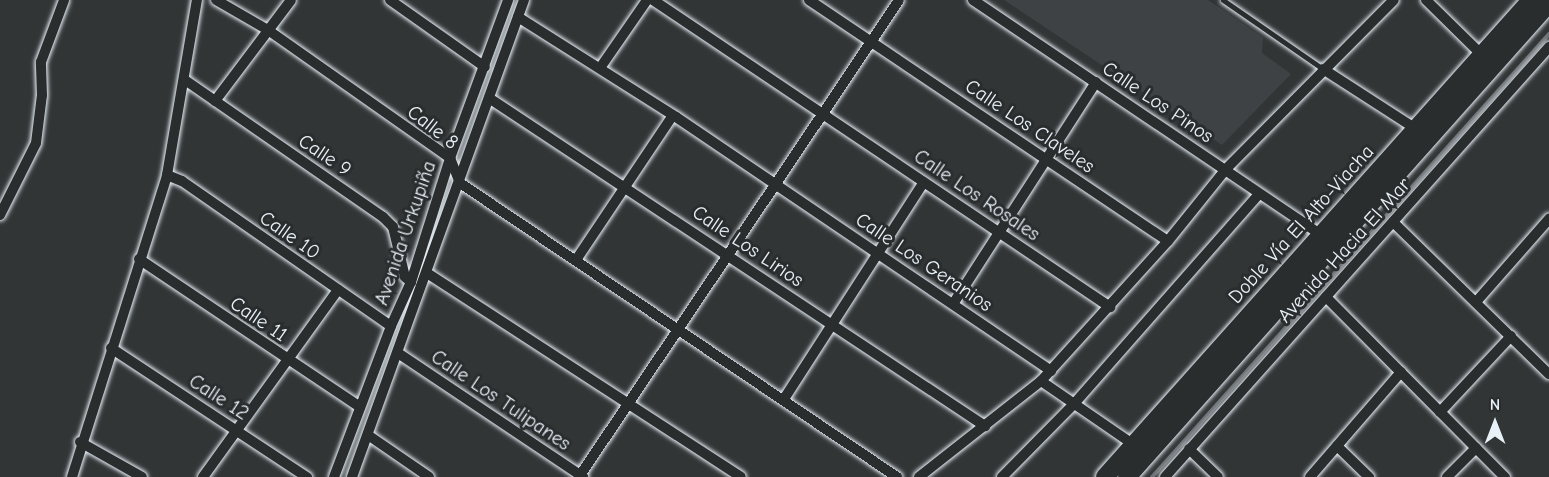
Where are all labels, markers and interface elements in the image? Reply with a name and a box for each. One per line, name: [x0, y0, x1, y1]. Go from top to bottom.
street label: Calle Los Pinos: [1098, 56, 1218, 148]
street label: Calle Los Claveles: [961, 74, 1099, 178]
street label: Calle 8: [403, 100, 463, 154]
street label: Calle 9: [294, 129, 356, 181]
street label: Doble Vía El Alto-Viacha: [1223, 140, 1379, 308]
street label: Calle Los Rosales: [910, 144, 1044, 246]
street label: Avenida Urkupiña: [369, 158, 441, 308]
street label: Avenida Hacia El Mar: [1273, 173, 1415, 327]
street label: Calle Los Lirios: [688, 200, 808, 292]
street label: Calle 10: [255, 206, 325, 264]
street label: Calle Los Geranios: [851, 207, 997, 317]
street label: Calle 11: [226, 291, 292, 347]
street label: Calle Los Tulipanes: [427, 344, 575, 456]
street label: Calle 12: [185, 369, 253, 425]
north arrow: [1465, 393, 1525, 453]
text: N: [1490, 396, 1500, 414]

